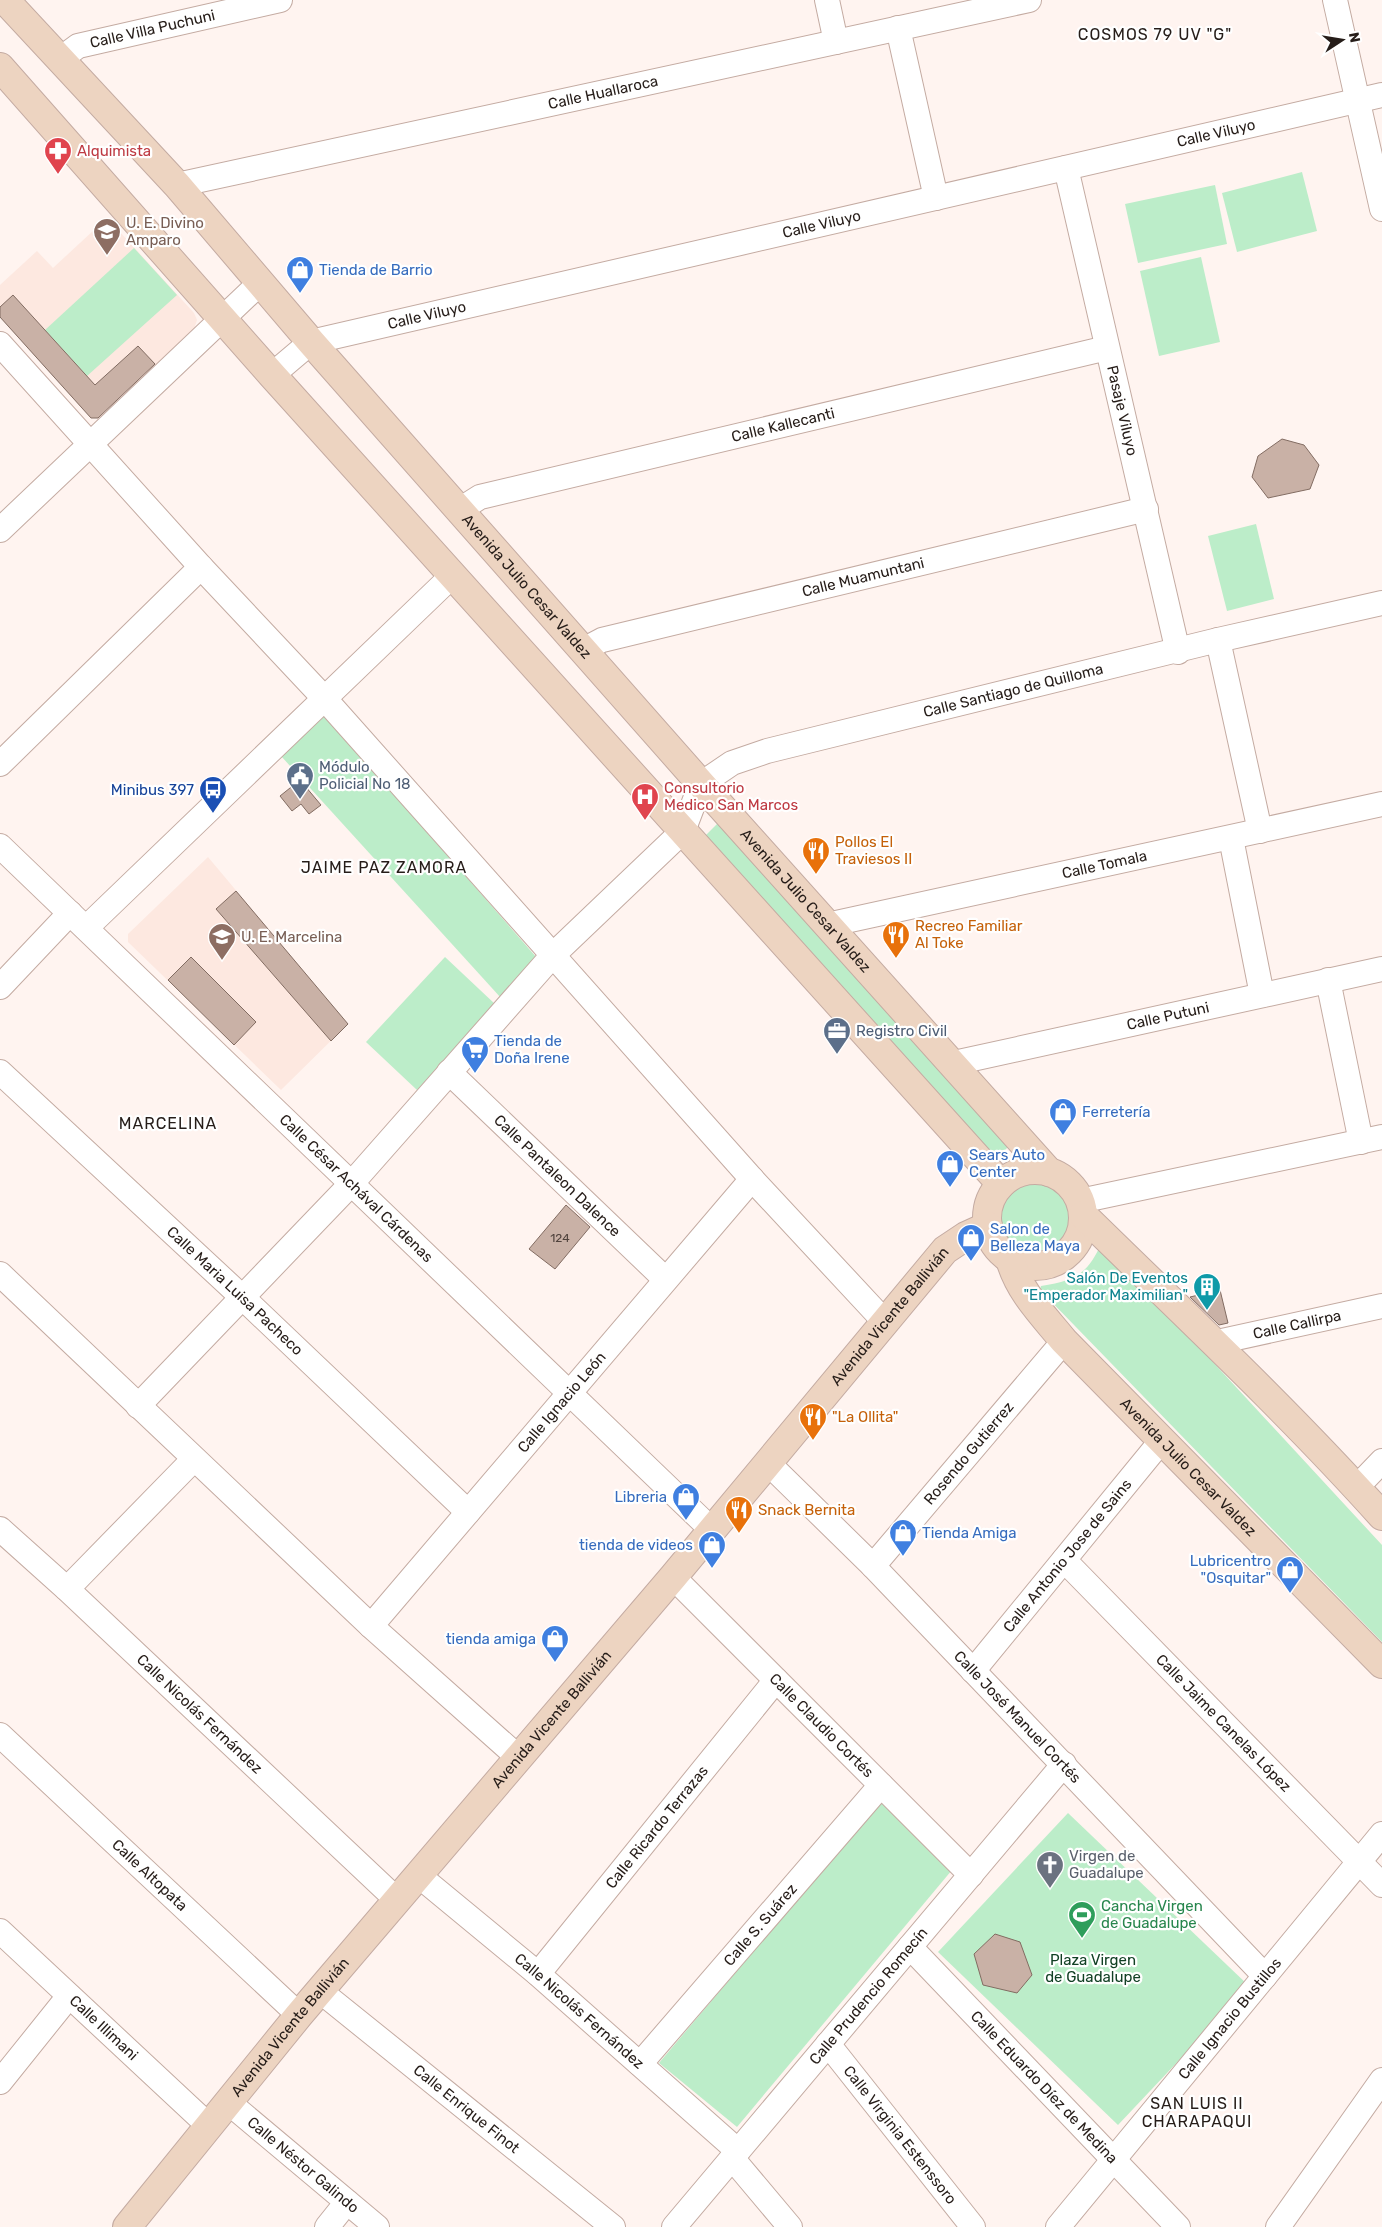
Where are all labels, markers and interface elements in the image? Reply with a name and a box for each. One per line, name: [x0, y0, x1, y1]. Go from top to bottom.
street label: Calle Villa Puchuni: [88, 6, 217, 52]
north arrow: [1317, 15, 1367, 65]
district label: COSMOS 79 UV "G": [1078, 25, 1232, 44]
text: N: [1345, 31, 1364, 44]
street label: Calle Huallaroca: [546, 72, 660, 113]
street label: Calle Viluyo: [1175, 115, 1257, 151]
pharmacy icon: Alquimista: [43, 136, 73, 175]
place label: Alquimista: [77, 142, 151, 160]
street label: Calle Viluyo: [780, 207, 863, 242]
place label: U. E. Divino Amparo: [126, 214, 204, 249]
school or university icon: U. E. Divino Amparo: [92, 217, 122, 256]
shop icon: Tienda de Barrio: [285, 255, 315, 294]
place label: Tienda de Barrio: [319, 261, 433, 279]
street label: Calle Viluyo: [386, 298, 468, 333]
street label: Pasaje Viluyo: [1103, 364, 1141, 457]
street label: Calle Kallecanti: [730, 404, 837, 446]
street label: Avenida Julio Cesar Valdez: [458, 510, 595, 663]
street label: Calle Muamuntani: [800, 554, 926, 601]
street label: Calle Santiago de Quilloma: [921, 660, 1105, 721]
place label: Módulo Policial No 18: [319, 758, 411, 793]
public building icon: Módulo Policial No 18: [285, 761, 315, 800]
bus stop icon: Minibus 397: [198, 775, 228, 814]
place label: Consultorio Medico San Marcos: [664, 779, 798, 814]
place label: Minibus 397: [111, 781, 194, 799]
hospital icon: Consultorio Medico San Marcos: [630, 782, 660, 821]
street label: Avenida Julio Cesar Valdez: [736, 825, 875, 976]
place label: Pollos El Traviesos II: [835, 833, 912, 868]
restaurant icon: Pollos El Traviesos II: [801, 836, 831, 875]
street label: Calle Tomala: [1060, 846, 1149, 883]
district label: JAIME PAZ ZAMORA: [301, 858, 467, 877]
place label: Recreo Familiar Al Toke: [915, 917, 1023, 952]
restaurant icon: Recreo Familiar Al Toke: [881, 920, 911, 959]
school or university icon: U. E. Marcelina: [207, 922, 237, 961]
place label: U. E. Marcelina: [241, 928, 342, 946]
street label: Calle Putuni: [1125, 998, 1211, 1034]
office icon: Registro Civil: [822, 1016, 852, 1055]
place label: Registro Civil: [856, 1022, 947, 1040]
place label: Tienda de Doña Irene: [494, 1032, 570, 1067]
supermarket icon: Tienda de Doña Irene: [460, 1035, 490, 1074]
shop icon: Ferretería: [1048, 1097, 1078, 1136]
place label: Ferretería: [1082, 1103, 1150, 1121]
street label: Calle César Achával Cárdenas: [276, 1110, 437, 1266]
street label: Calle Pantaleon Dalence: [490, 1111, 624, 1241]
district label: MARCELINA: [119, 1114, 217, 1133]
place label: Sears Auto Center: [969, 1146, 1045, 1181]
shop icon: Sears Auto Center: [935, 1149, 965, 1188]
place label: Salon de Belleza Maya: [990, 1220, 1080, 1255]
street label: Calle Maria Luisa Pacheco: [163, 1223, 307, 1359]
shop icon: Salon de Belleza Maya: [956, 1223, 986, 1262]
house number: 124: [550, 1231, 570, 1245]
street label: Avenida Vicente Ballivián: [827, 1243, 953, 1389]
place label: Salón De Eventos "Emperador Maximilian": [1024, 1269, 1188, 1304]
building icon: Salón De Eventos "Emperador Maximilian": [1192, 1272, 1222, 1311]
street label: Calle Callirpa: [1251, 1306, 1343, 1343]
street label: Calle Ignacio León: [514, 1348, 610, 1456]
street label: Avenida Julio Cesar Valdez: [1116, 1394, 1260, 1540]
street label: Rosendo Gutierrez: [920, 1398, 1018, 1508]
restaurant icon: "La Ollita": [798, 1402, 828, 1441]
place label: "La Ollita": [832, 1408, 898, 1426]
street label: Calle Antonio Jose de Sains: [999, 1475, 1136, 1636]
shop icon: Libreria: [671, 1482, 701, 1521]
place label: Libreria: [614, 1488, 667, 1506]
restaurant icon: Snack Bernita: [724, 1495, 754, 1534]
place label: Snack Bernita: [758, 1501, 855, 1519]
shop icon: Tienda Amiga: [888, 1518, 918, 1557]
place label: Tienda Amiga: [922, 1524, 1017, 1542]
shop icon: tienda de videos: [697, 1530, 727, 1569]
place label: tienda de videos: [579, 1536, 693, 1554]
place label: Lubricentro "Osquitar": [1190, 1552, 1271, 1587]
shop icon: Lubricentro "Osquitar": [1275, 1555, 1305, 1594]
shop icon: tienda amiga: [540, 1624, 570, 1663]
place label: tienda amiga: [446, 1630, 536, 1648]
street label: Avenida Vicente Ballivián: [488, 1647, 615, 1792]
street label: Calle José Manuel Cortés: [950, 1647, 1085, 1787]
street label: Calle Nicolás Fernández: [133, 1650, 266, 1778]
street label: Calle Jaime Canelas López: [1152, 1650, 1295, 1796]
street label: Calle Claudio Cortés: [766, 1670, 878, 1782]
street label: Calle Ricardo Terrazas: [602, 1762, 712, 1892]
street label: Calle Altopata: [108, 1835, 191, 1915]
place label: Virgen de Guadalupe: [1069, 1847, 1144, 1882]
church icon: Virgen de Guadalupe: [1035, 1850, 1065, 1889]
street label: Calle S. Suárez: [720, 1880, 801, 1970]
place label: Cancha Virgen de Guadalupe: [1101, 1897, 1203, 1932]
sports icon: Cancha Virgen de Guadalupe: [1067, 1900, 1097, 1939]
street label: Calle Prudencio Romecín: [806, 1924, 931, 2068]
street label: Calle Nicolás Fernández: [511, 1949, 648, 2073]
park label: Plaza Virgen de Guadalupe: [1045, 1951, 1141, 1986]
street label: Avenida Vicente Ballivián: [227, 1954, 353, 2100]
street label: Calle Ignacio Bustillos: [1174, 1954, 1285, 2083]
street label: Calle Illimani: [66, 1992, 142, 2064]
street label: Calle Eduardo Díez de Medina: [967, 2007, 1121, 2167]
street label: Calle Enrique Finot: [410, 2061, 523, 2157]
street label: Calle Virginia Estenssoro: [840, 2062, 960, 2208]
district label: SAN LUIS II CHARAPAQUI: [1142, 2094, 1252, 2131]
street label: Calle Néstor Galindo: [244, 2113, 363, 2217]

